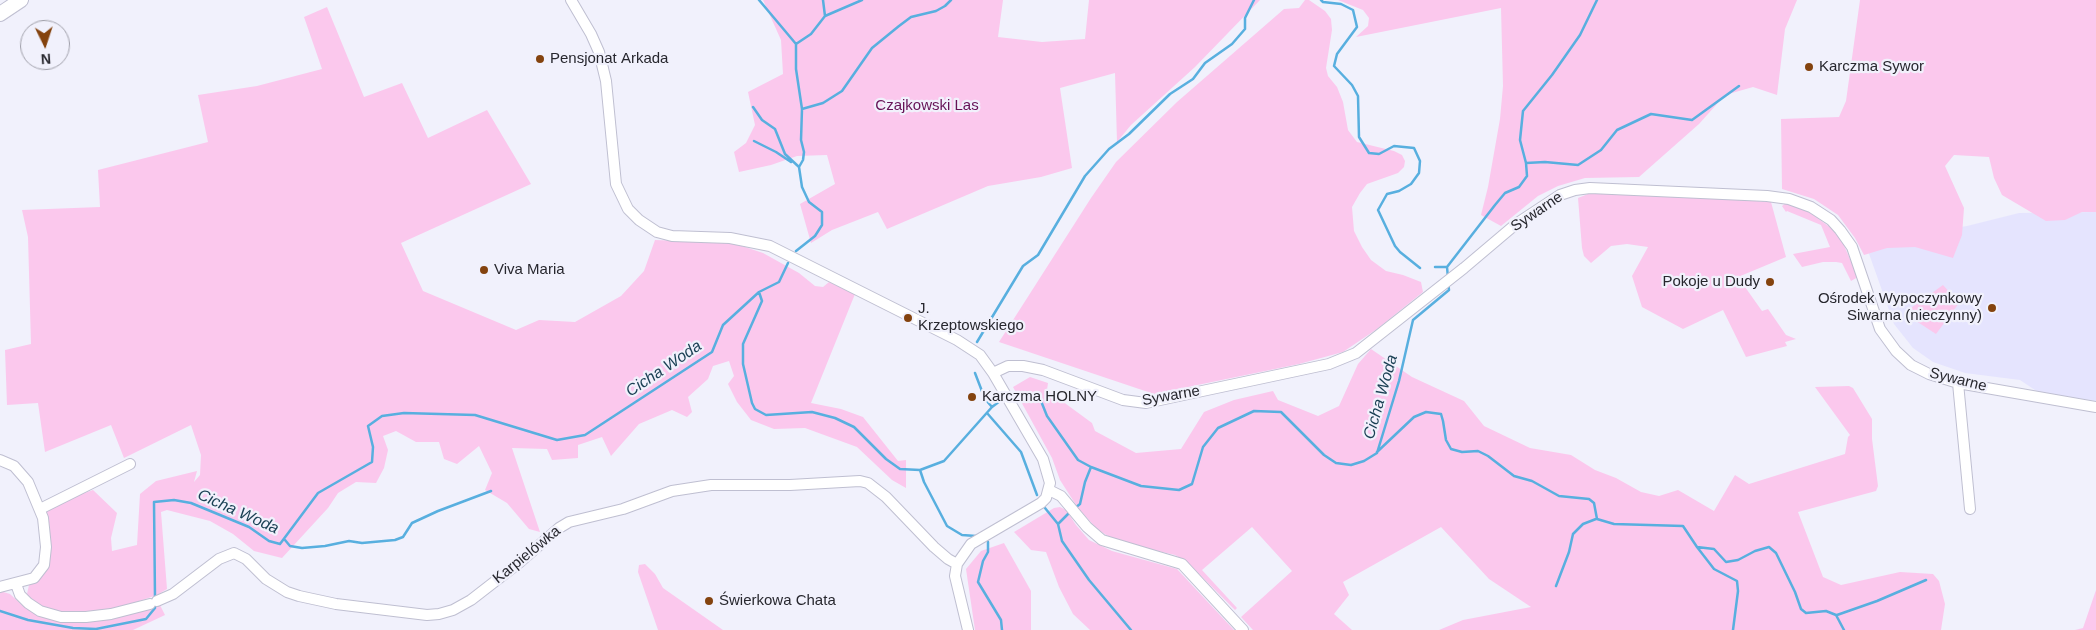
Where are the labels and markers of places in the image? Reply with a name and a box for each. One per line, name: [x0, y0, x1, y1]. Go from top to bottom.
place label: Pensjonat Arkada: [550, 50, 668, 68]
marker: Pensjonat Arkada: [534, 53, 546, 65]
place label: Karczma Sywor: [1819, 58, 1924, 76]
marker: Karczma Sywor: [1803, 61, 1815, 73]
place label: Viva Maria: [494, 261, 565, 279]
marker: Viva Maria: [478, 264, 490, 276]
place label: Pokoje u Dudy: [1662, 273, 1760, 291]
marker: Pokoje u Dudy: [1764, 276, 1776, 288]
place label: Ośrodek Wypoczynkowy Siwarna (nieczynny): [1818, 290, 1982, 325]
place label: J. Krzeptowskiego: [918, 300, 1024, 335]
marker: Ośrodek Wypoczynkowy Siwarna (nieczynny): [1986, 302, 1998, 314]
marker: J. Krzeptowskiego: [902, 312, 914, 324]
place label: Karczma HOLNY: [982, 388, 1097, 406]
marker: Karczma HOLNY: [966, 391, 978, 403]
place label: Świerkowa Chata: [719, 592, 836, 610]
marker: Świerkowa Chata: [703, 595, 715, 607]

